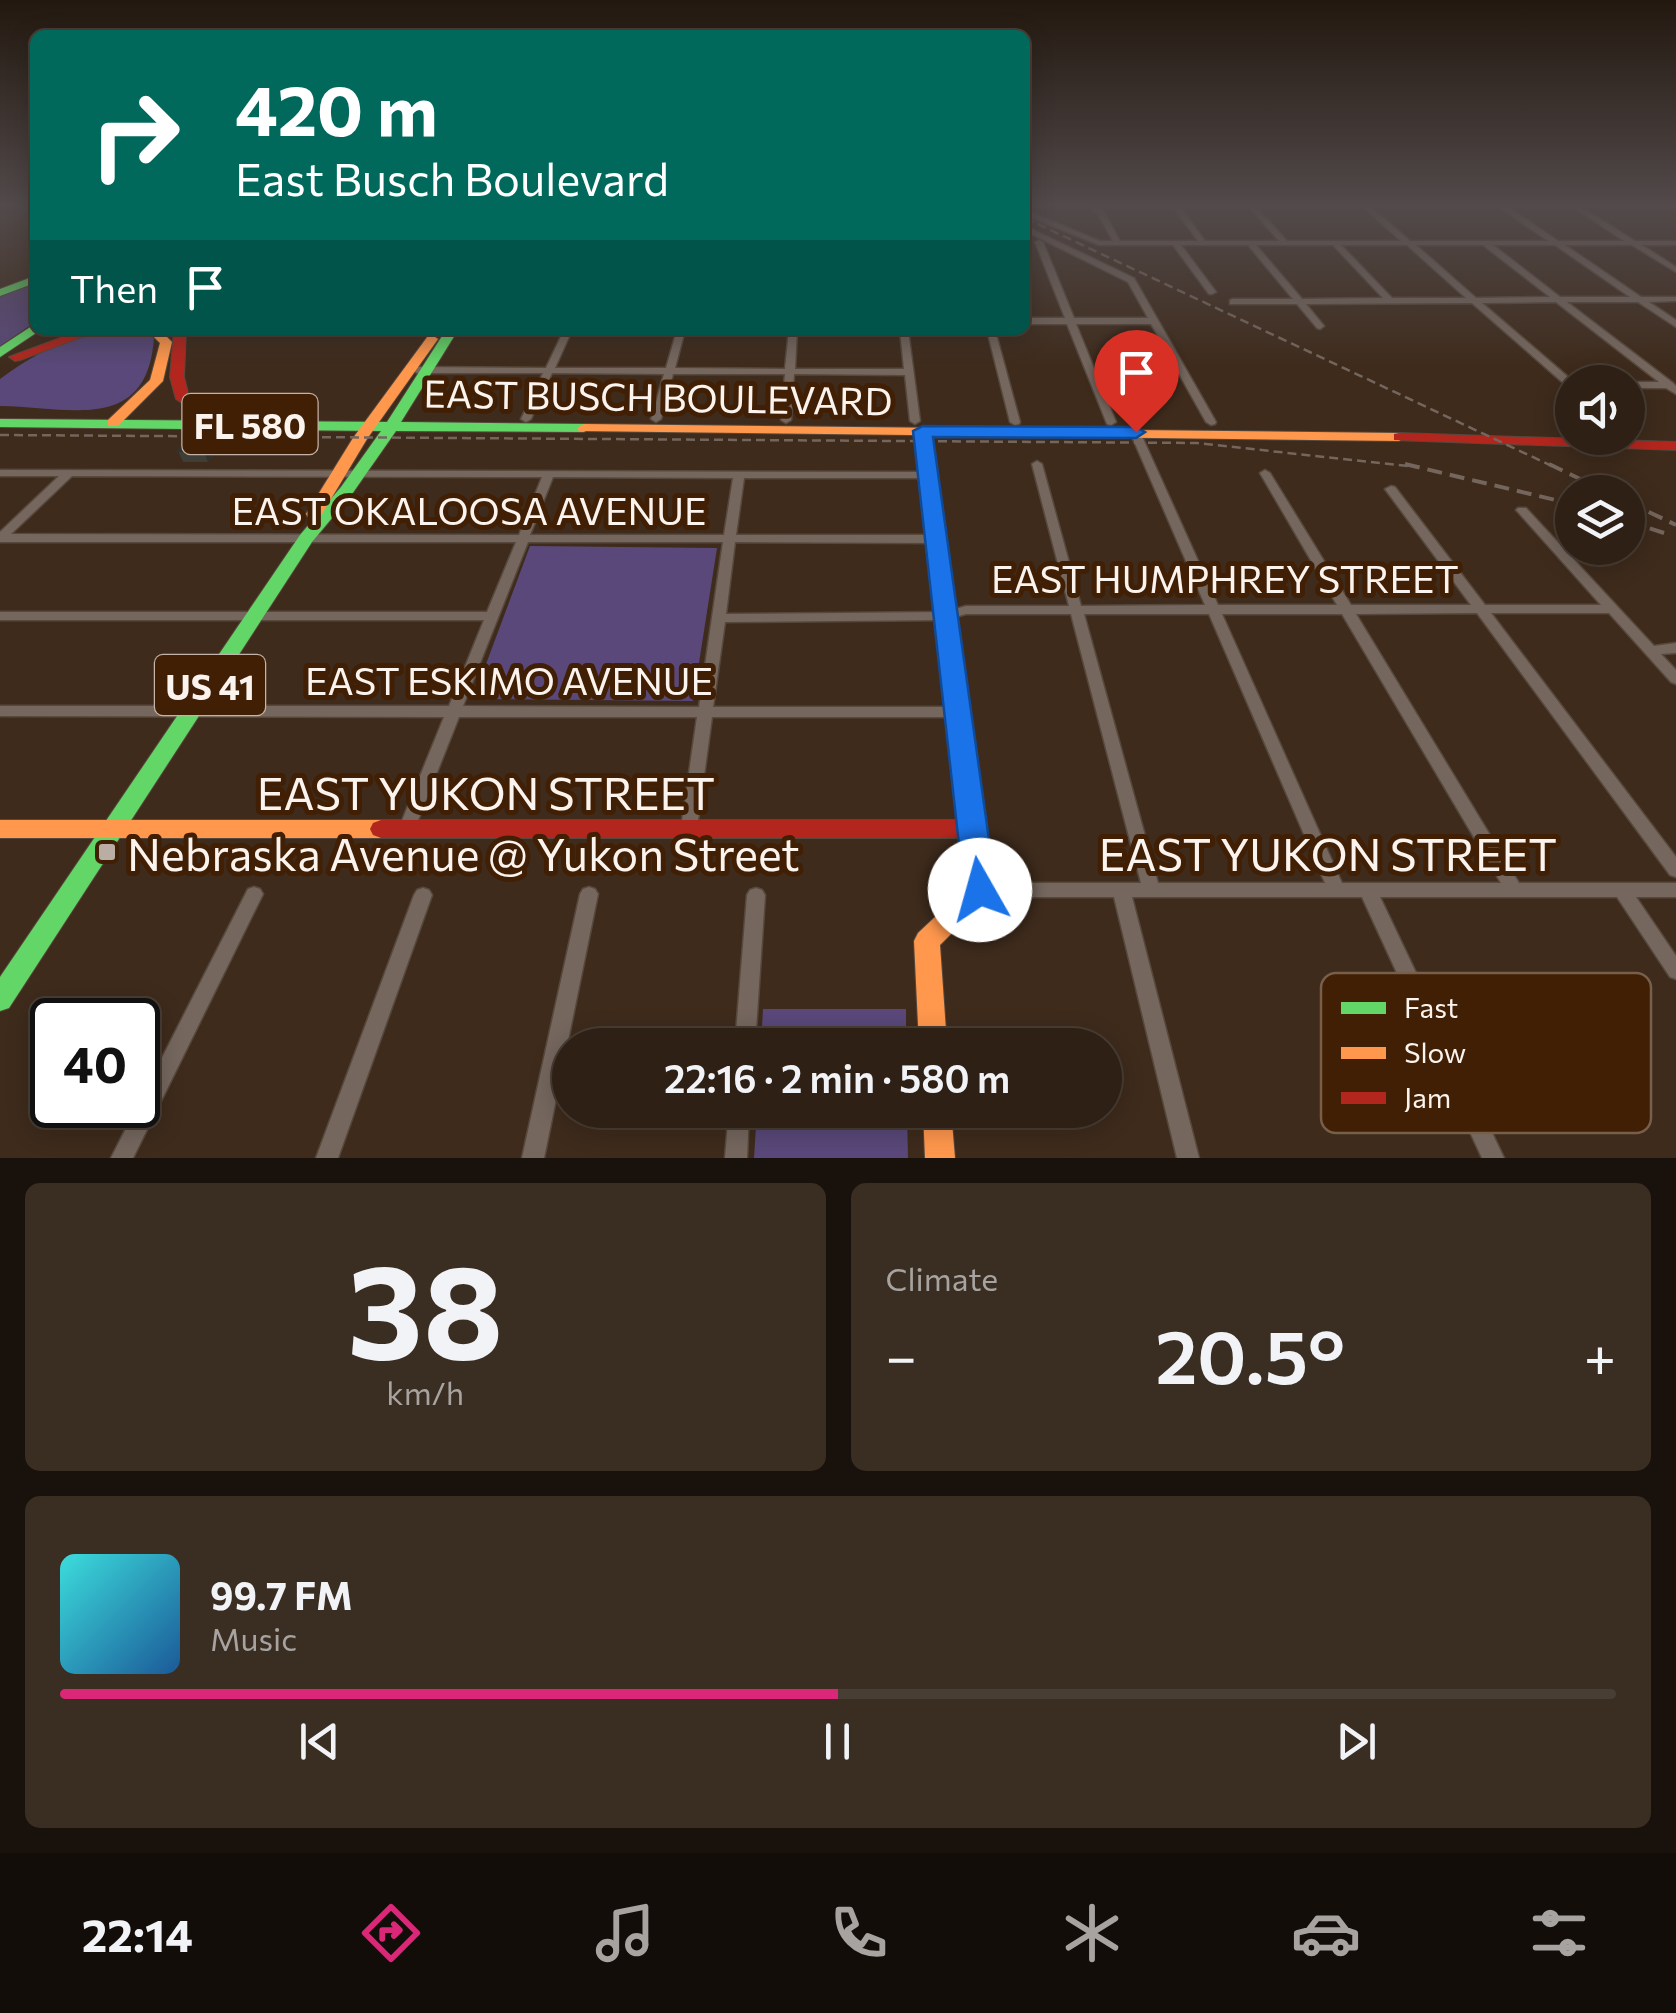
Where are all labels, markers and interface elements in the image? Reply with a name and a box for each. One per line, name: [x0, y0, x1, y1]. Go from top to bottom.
text: 420 m: [235, 65, 438, 150]
icon: right: [70, 70, 200, 200]
text: East Busch Boulevard: [235, 150, 669, 205]
icon: arrive: [178, 260, 233, 315]
text: Then: [70, 264, 158, 311]
pin: [1094, 330, 1179, 433]
icon: arrive: [1109, 345, 1164, 400]
map controls: [1555, 365, 1645, 565]
button: sound: [1555, 365, 1645, 455]
street label: EAST BUSCH BOULEVARD: [423, 368, 893, 424]
road number: FL 580: [182, 394, 318, 454]
button: layers: [1555, 475, 1645, 565]
street label: EAST OKALOOSA AVENUE: [232, 486, 706, 533]
street label: EAST HUMPHREY STREET: [991, 554, 1459, 601]
road number: US 41: [155, 655, 265, 715]
street label: EAST ESKIMO AVENUE: [305, 656, 713, 703]
street label: EAST YUKON STREET: [257, 764, 715, 819]
place label: Nebraska Avenue @ Yukon Street: [127, 825, 800, 880]
street label: EAST YUKON STREET: [1099, 825, 1557, 880]
position arrow: [928, 838, 1032, 942]
marker: Nebraska Avenue @ Yukon Street: [96, 841, 118, 863]
legend: [1321, 973, 1651, 1133]
text: Fast: [1404, 990, 1458, 1024]
speed limit sign: 40: [30, 998, 160, 1128]
text: Slow: [1404, 1035, 1466, 1069]
text: 22:16 · 2 min · 580 m: [664, 1054, 1010, 1101]
text: Jam: [1404, 1080, 1451, 1114]
text: 38: [347, 1227, 503, 1386]
text: Climate: [886, 1258, 998, 1298]
text: 20.5°: [1155, 1308, 1345, 1399]
text: −: [886, 1321, 917, 1388]
text: +: [1584, 1321, 1616, 1388]
text: km/h: [386, 1372, 464, 1412]
text: 99.7 FM: [210, 1571, 353, 1618]
text: Music: [210, 1618, 297, 1658]
icon: previous: [292, 1714, 347, 1769]
icon: pause: [810, 1714, 865, 1769]
icon: next: [1329, 1714, 1384, 1769]
icon: directions: [356, 1898, 426, 1968]
icon: music: [590, 1898, 660, 1968]
icon: phone: [824, 1898, 894, 1968]
icon: climate: [1057, 1898, 1127, 1968]
icon: car: [1291, 1898, 1361, 1968]
icon: filters: [1524, 1898, 1594, 1968]
text: 22:14: [82, 1906, 193, 1961]

